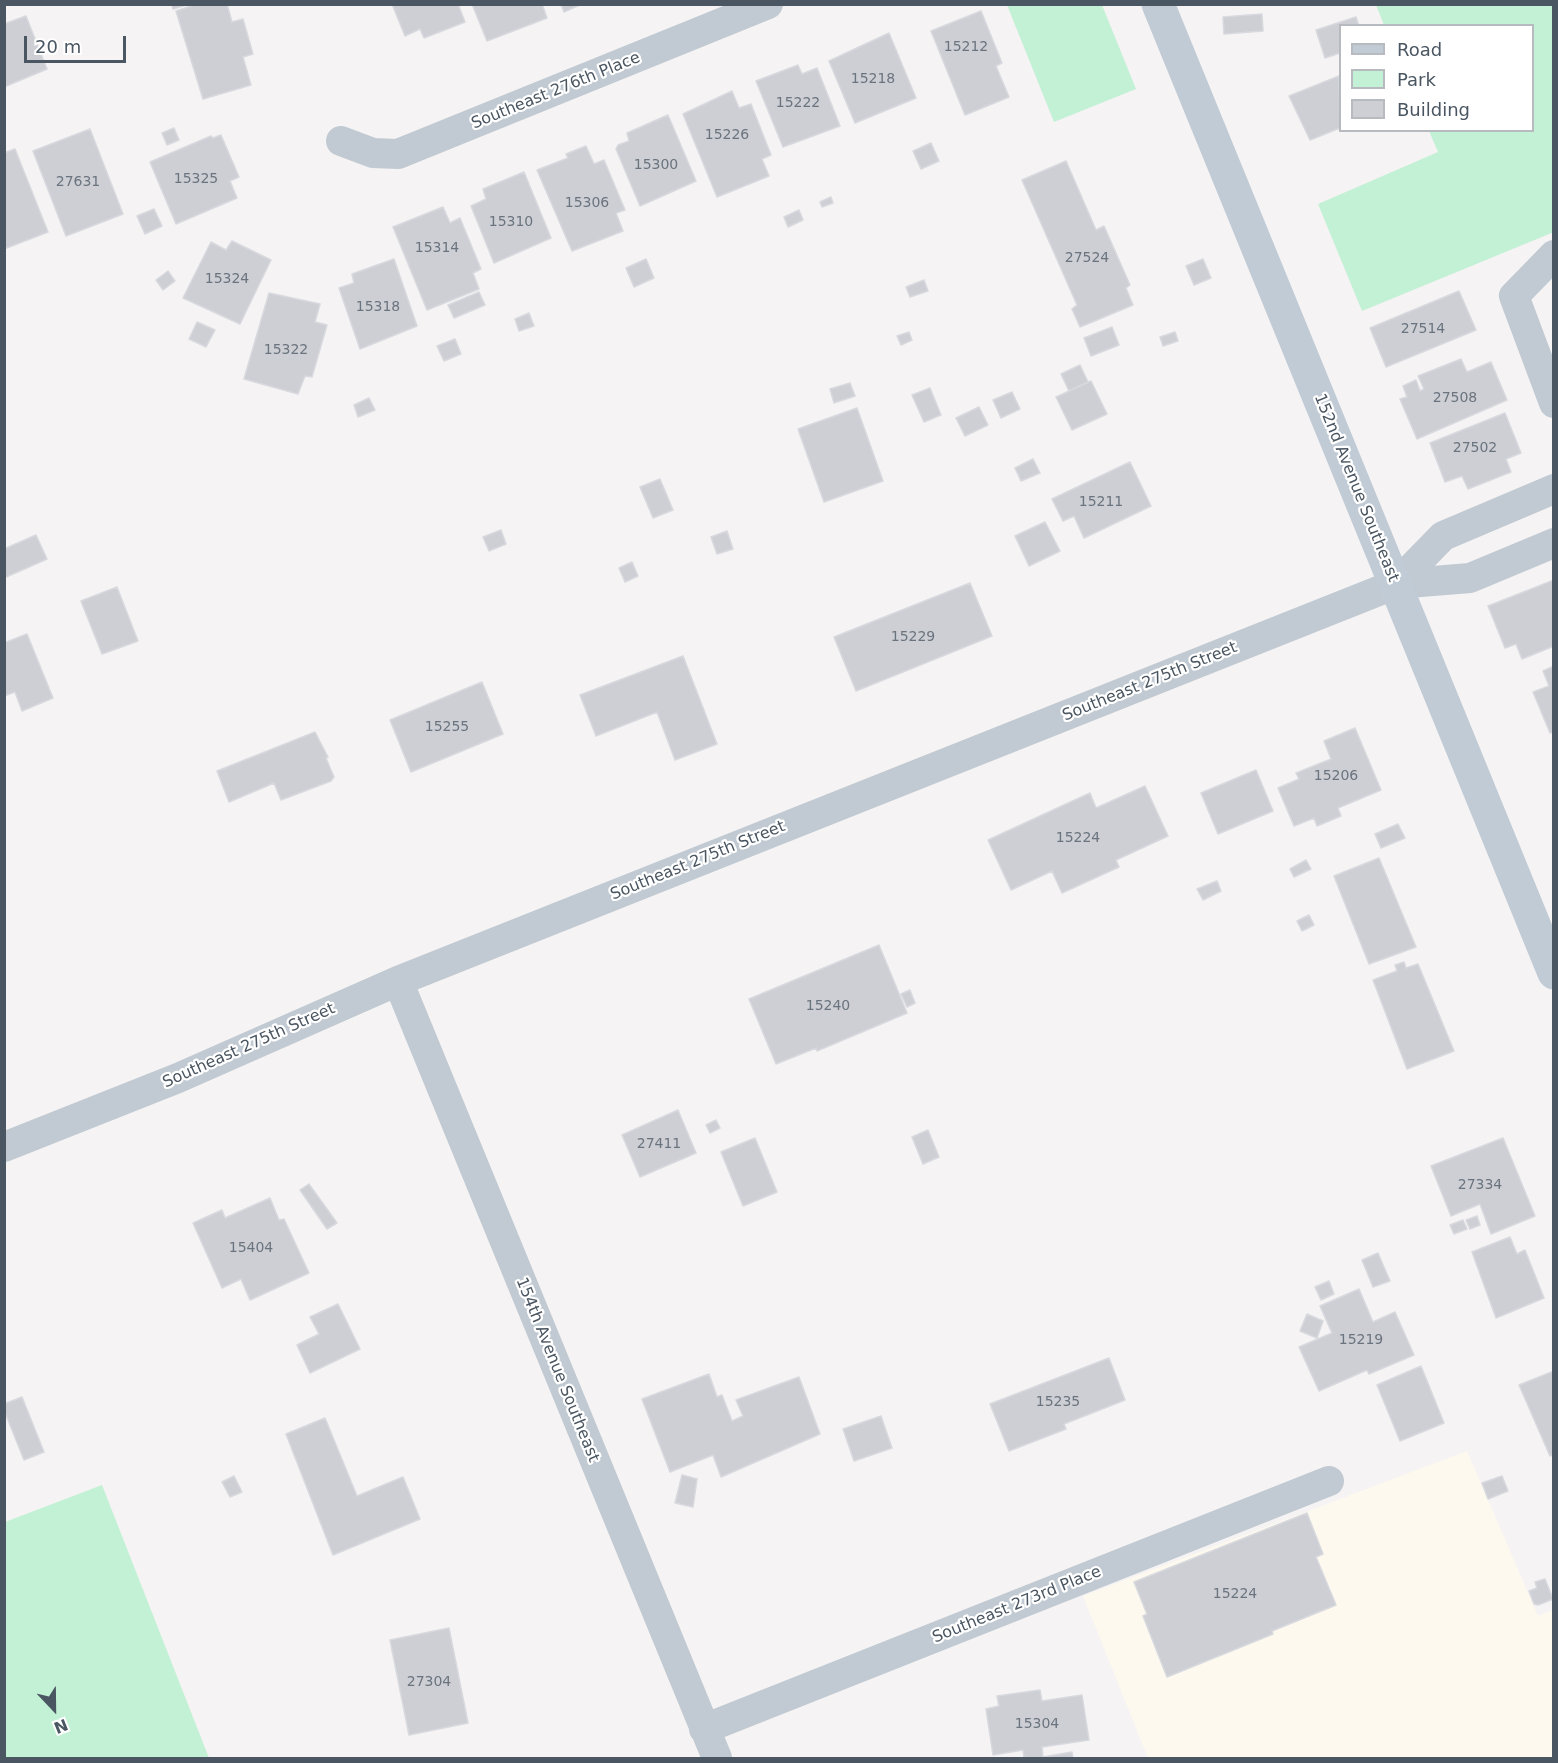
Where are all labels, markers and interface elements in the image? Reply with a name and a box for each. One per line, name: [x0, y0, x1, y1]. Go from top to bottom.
scale bar: [27, 24, 129, 62]
legend: [1339, 24, 1534, 132]
text: 20 m: [35, 36, 81, 57]
house number: 15212: [944, 39, 988, 55]
text: Road: [1397, 39, 1442, 60]
street label: Southeast 276th Place: [469, 48, 643, 134]
text: Park: [1397, 69, 1436, 90]
house number: 15218: [851, 71, 895, 87]
house number: 15222: [776, 95, 820, 111]
text: Building: [1397, 99, 1470, 120]
house number: 15226: [705, 127, 749, 143]
house number: 15300: [634, 157, 678, 173]
house number: 15325: [174, 171, 218, 187]
house number: 27631: [56, 174, 100, 190]
house number: 15306: [565, 195, 609, 211]
house number: 15310: [489, 214, 533, 230]
house number: 15314: [415, 240, 459, 256]
house number: 27524: [1065, 250, 1109, 266]
house number: 15324: [205, 271, 249, 287]
house number: 15318: [356, 299, 400, 315]
house number: 27514: [1401, 321, 1445, 337]
house number: 15322: [264, 342, 308, 358]
house number: 27508: [1433, 390, 1477, 406]
street label: 152nd Avenue Southeast: [1309, 391, 1403, 585]
house number: 27502: [1453, 440, 1497, 456]
house number: 15211: [1079, 494, 1123, 510]
house number: 15229: [891, 629, 935, 645]
street label: Southeast 275th Street: [1060, 638, 1240, 726]
house number: 15255: [425, 719, 469, 735]
house number: 15206: [1314, 768, 1358, 784]
street label: Southeast 275th Street: [608, 817, 788, 905]
house number: 15224: [1056, 830, 1100, 846]
house number: 15240: [806, 998, 850, 1014]
street label: Southeast 275th Street: [160, 999, 338, 1093]
house number: 27411: [637, 1136, 681, 1152]
house number: 27334: [1458, 1177, 1502, 1193]
house number: 15404: [229, 1240, 273, 1256]
street label: 154th Avenue Southeast: [511, 1275, 603, 1465]
house number: 15219: [1339, 1332, 1383, 1348]
house number: 15235: [1036, 1394, 1080, 1410]
street label: Southeast 273rd Place: [930, 1562, 1104, 1648]
house number: 15224: [1213, 1586, 1257, 1602]
house number: 27304: [407, 1674, 451, 1690]
north arrow: [24, 1679, 84, 1739]
text: N: [51, 1715, 71, 1737]
house number: 15304: [1015, 1716, 1059, 1732]

